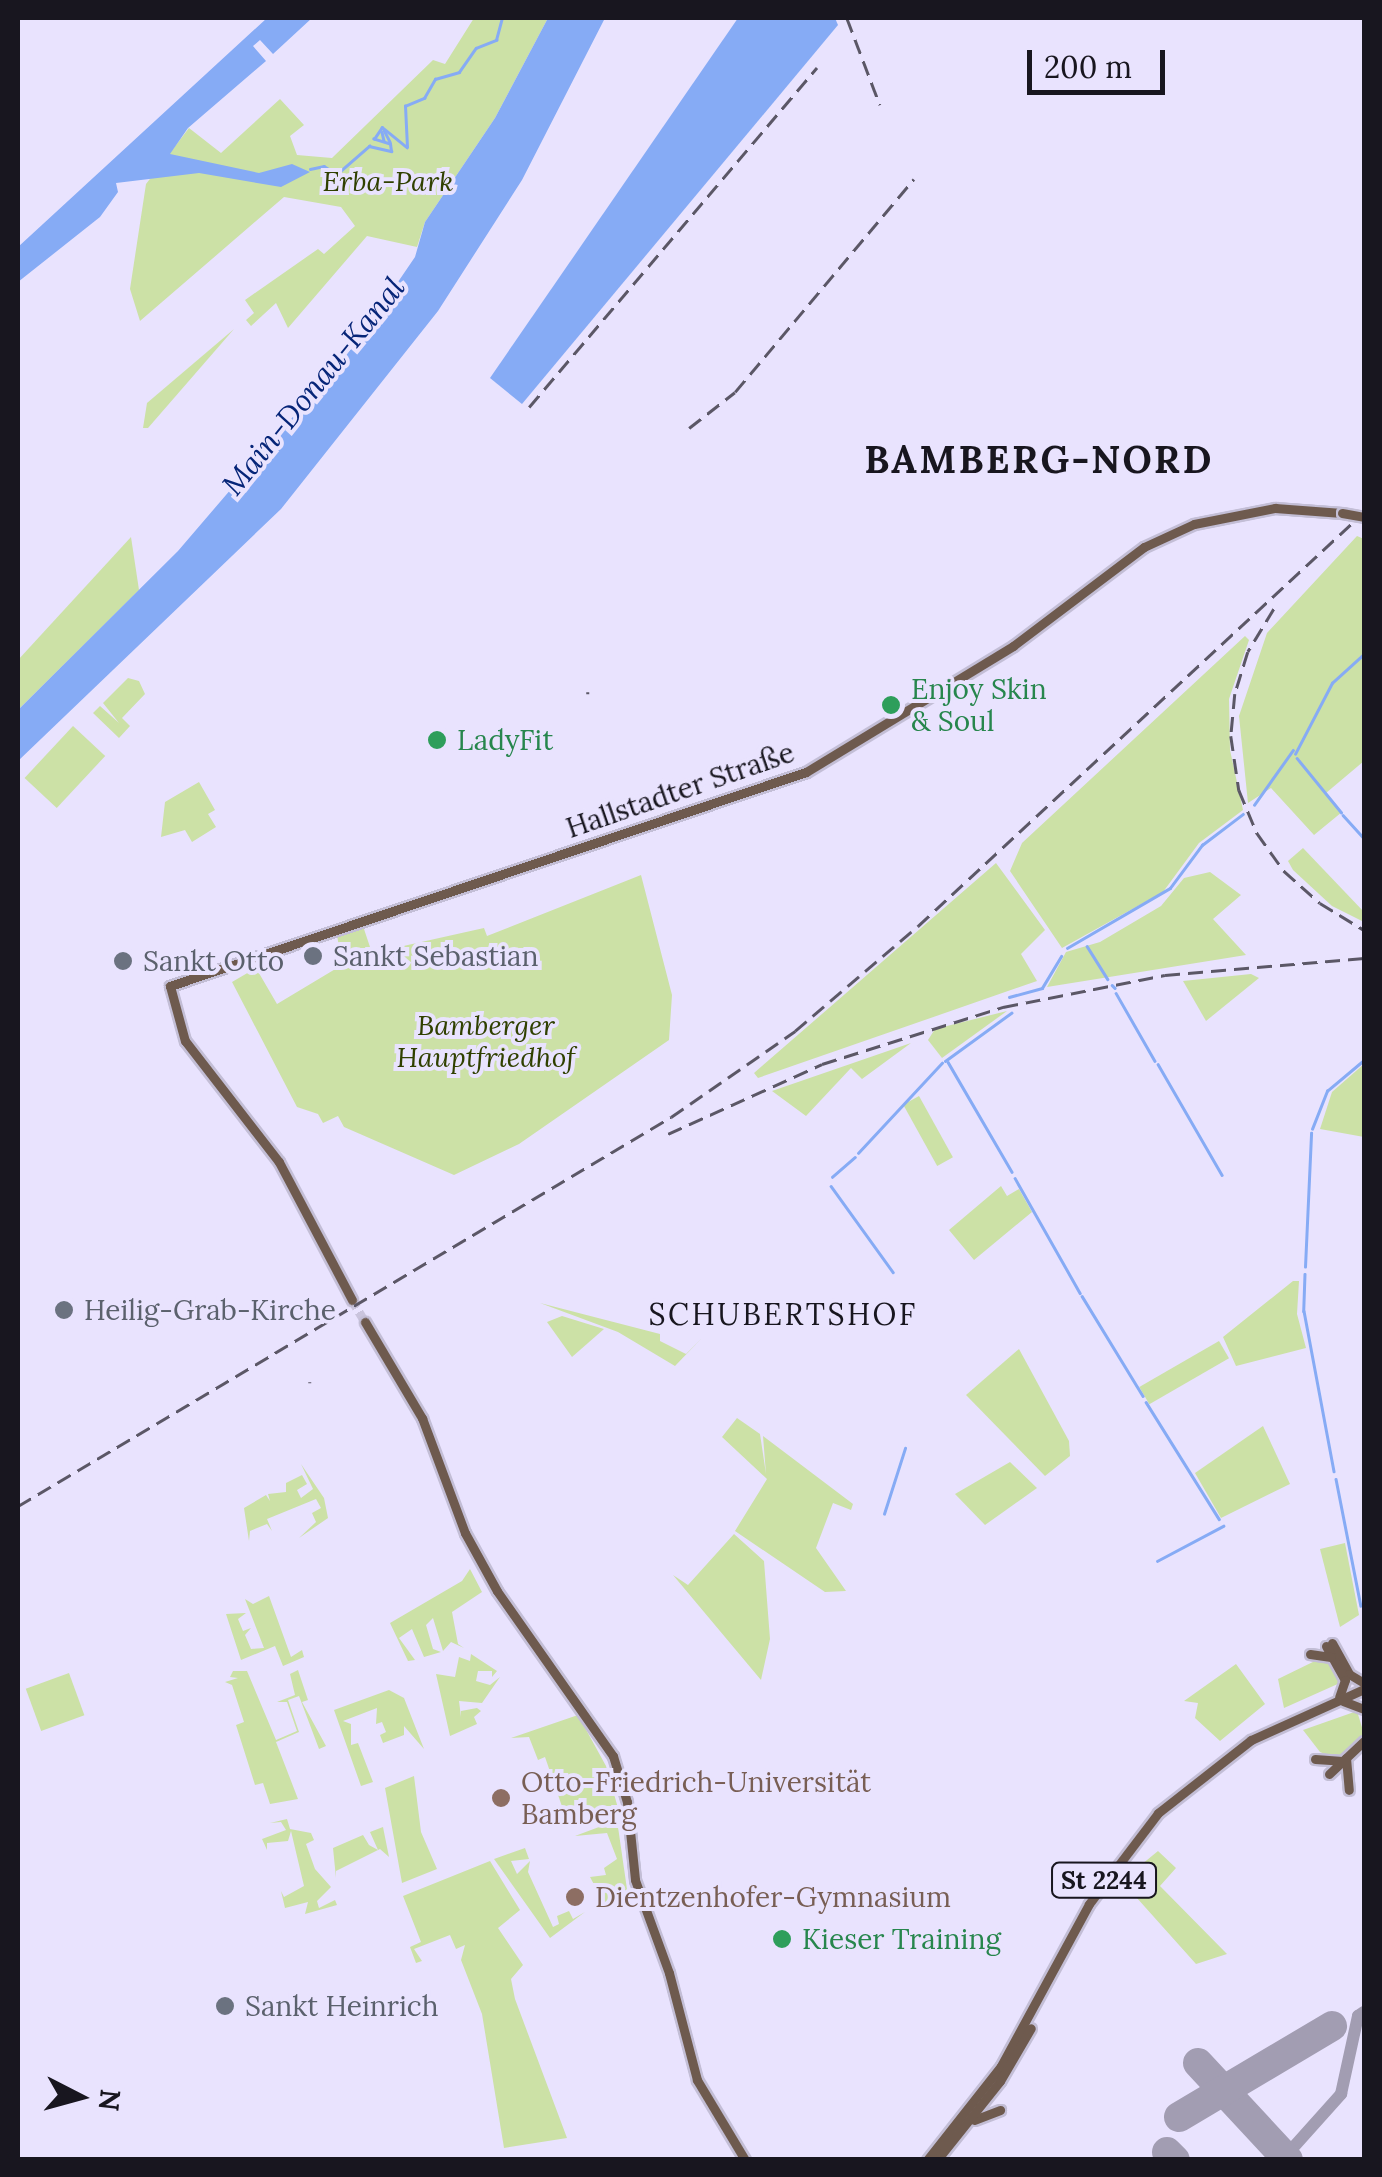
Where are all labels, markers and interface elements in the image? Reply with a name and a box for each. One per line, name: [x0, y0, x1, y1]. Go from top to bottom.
scale bar: [1032, 30, 1170, 92]
text: 200 m: [1044, 48, 1132, 86]
park label: Erba-Park: [322, 164, 454, 198]
water label: Main-Donau-Kanal: [214, 270, 412, 502]
district label: BAMBERG-NORD: [864, 437, 1214, 483]
place label: Enjoy Skin & Soul: [911, 672, 1047, 738]
marker: Enjoy Skin & Soul: [880, 694, 902, 716]
place label: LadyFit: [457, 723, 553, 757]
marker: LadyFit: [426, 729, 448, 751]
street label: Hallstadter Straße: [562, 735, 798, 845]
place label: Sankt Sebastian: [333, 939, 538, 973]
place label: Sankt Otto: [143, 944, 284, 978]
marker: Sankt Sebastian: [302, 945, 324, 967]
marker: Sankt Otto: [112, 950, 134, 972]
park label: Bamberger Hauptfriedhof: [397, 1008, 575, 1074]
place label: Heilig-Grab-Kirche: [84, 1293, 336, 1327]
district label: SCHUBERTSHOF: [648, 1296, 918, 1332]
marker: Heilig-Grab-Kirche: [53, 1299, 75, 1321]
place label: Otto-Friedrich-Universität Bamberg: [521, 1765, 871, 1831]
marker: Otto-Friedrich-Universität Bamberg: [490, 1787, 512, 1809]
road number: St 2244: [1049, 1860, 1159, 1900]
place label: Dientzenhofer-Gymnasium: [595, 1880, 951, 1914]
marker: Dientzenhofer-Gymnasium: [564, 1886, 586, 1908]
place label: Kieser Training: [802, 1922, 1001, 1956]
marker: Kieser Training: [771, 1928, 793, 1950]
place label: Sankt Heinrich: [245, 1989, 438, 2023]
marker: Sankt Heinrich: [214, 1995, 236, 2017]
north arrow: [30, 2047, 130, 2147]
text: N: [91, 2087, 129, 2113]

